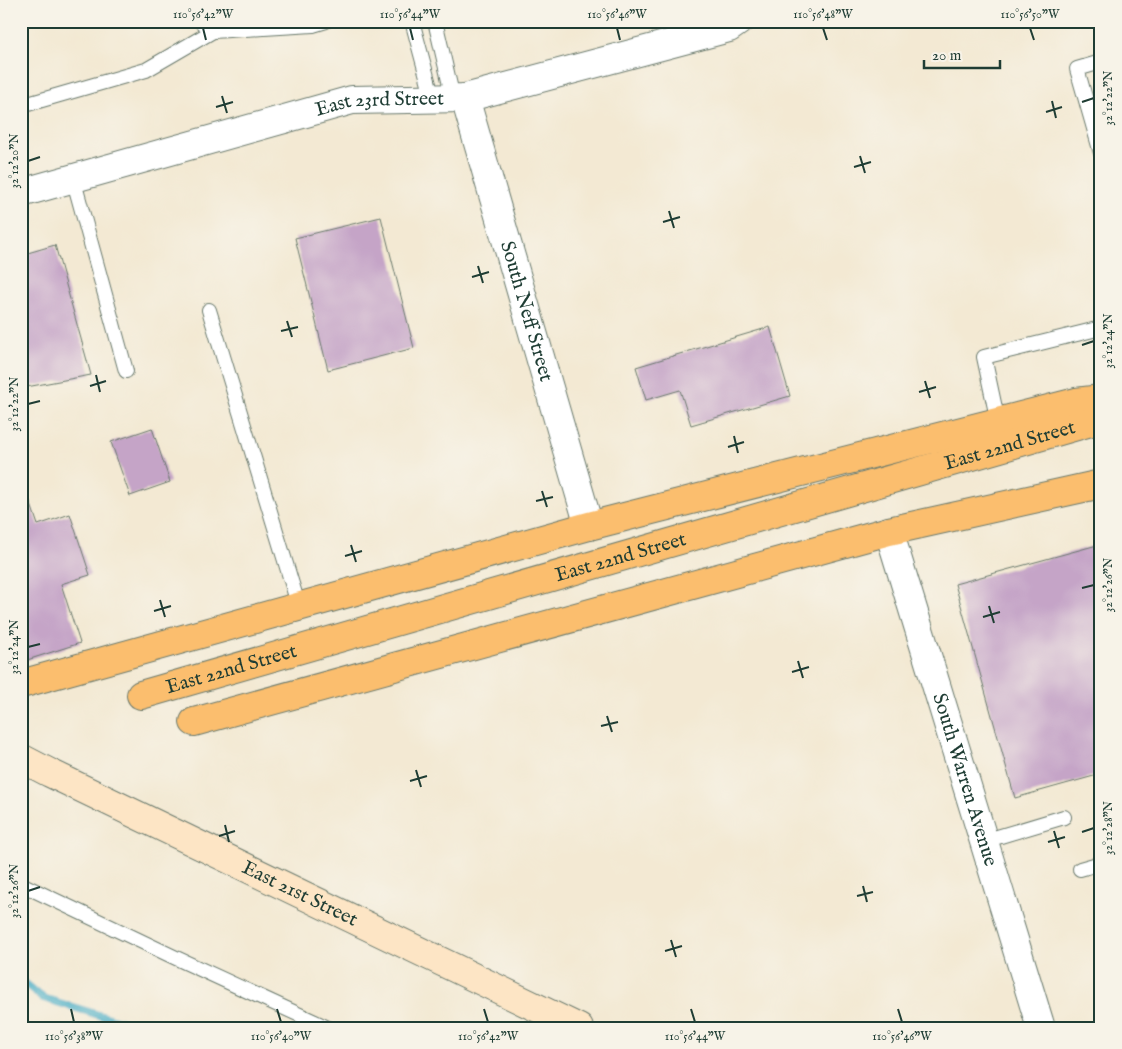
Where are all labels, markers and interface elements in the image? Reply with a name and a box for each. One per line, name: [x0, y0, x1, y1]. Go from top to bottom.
text: 110°56'42"W: [173, 7, 234, 22]
text: 110°56'44"W: [380, 7, 441, 22]
text: 110°56'46"W: [587, 7, 647, 22]
text: 110°56'48"W: [793, 7, 853, 22]
text: 110°56'50"W: [1001, 7, 1060, 22]
scale bar: [924, 38, 1001, 70]
text: 20 m: [932, 46, 962, 65]
text: 32°12'22"N: [1101, 70, 1116, 125]
street label: East 23rd Street: [312, 86, 444, 122]
text: 32°12'20"N: [7, 133, 22, 189]
street label: South Neff Street: [495, 238, 559, 385]
text: 32°12'24"N: [1101, 313, 1116, 369]
text: 32°12'22"N: [7, 376, 22, 431]
street label: East 22nd Street: [941, 415, 1078, 476]
street label: East 22nd Street: [552, 526, 689, 588]
text: 32°12'26"N: [1101, 557, 1116, 612]
text: 32°12'24"N: [7, 619, 22, 675]
street label: East 22nd Street: [163, 638, 300, 700]
street label: South Warren Avenue: [927, 690, 1003, 869]
text: 32°12'28"N: [1101, 800, 1116, 855]
street label: East 21st Street: [238, 855, 362, 932]
text: 32°12'26"N: [7, 863, 22, 918]
text: 110°56'38"W: [45, 1029, 103, 1044]
text: 110°56'40"W: [251, 1029, 312, 1044]
text: 110°56'42"W: [458, 1029, 519, 1044]
text: 110°56'44"W: [665, 1029, 726, 1044]
text: 110°56'46"W: [872, 1029, 932, 1044]

